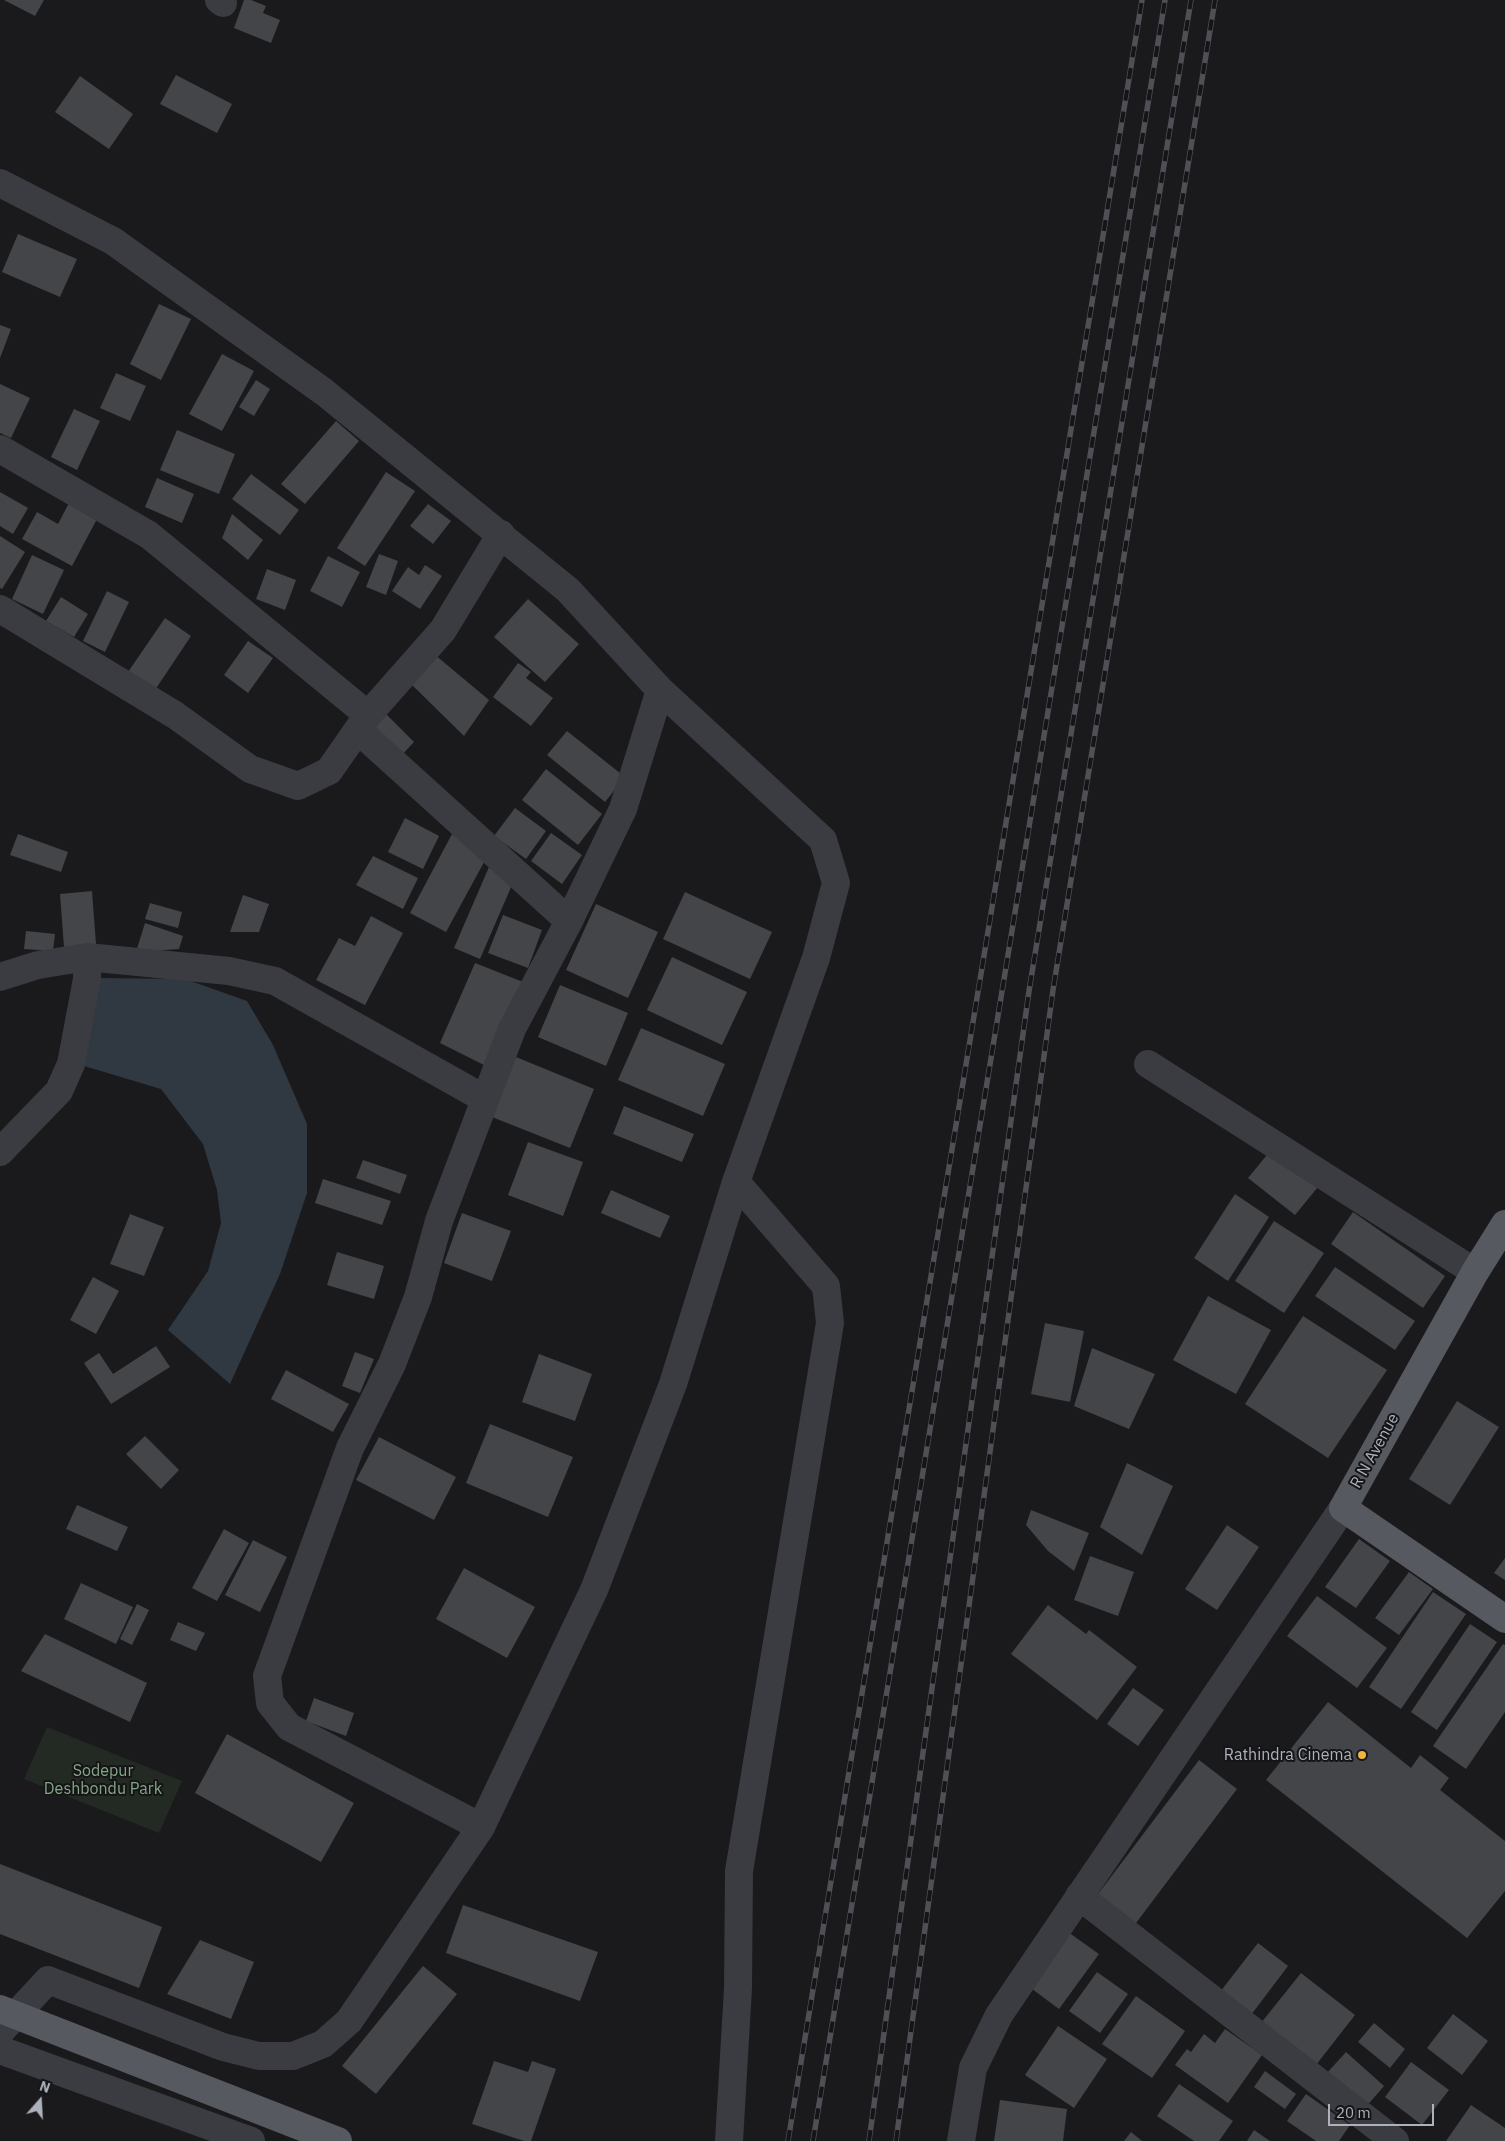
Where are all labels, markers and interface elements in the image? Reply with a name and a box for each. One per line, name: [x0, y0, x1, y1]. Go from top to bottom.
street label: R N Avenue: [1347, 1410, 1403, 1492]
place label: Rathindra Cinema: [1224, 1745, 1352, 1765]
marker: Rathindra Cinema: [1356, 1749, 1368, 1761]
park label: Sodepur Deshbondu Park: [44, 1761, 162, 1799]
north arrow: [15, 2076, 65, 2126]
text: N: [37, 2077, 53, 2097]
scale bar: [1330, 2094, 1436, 2126]
text: 20 m: [1336, 2103, 1371, 2122]

